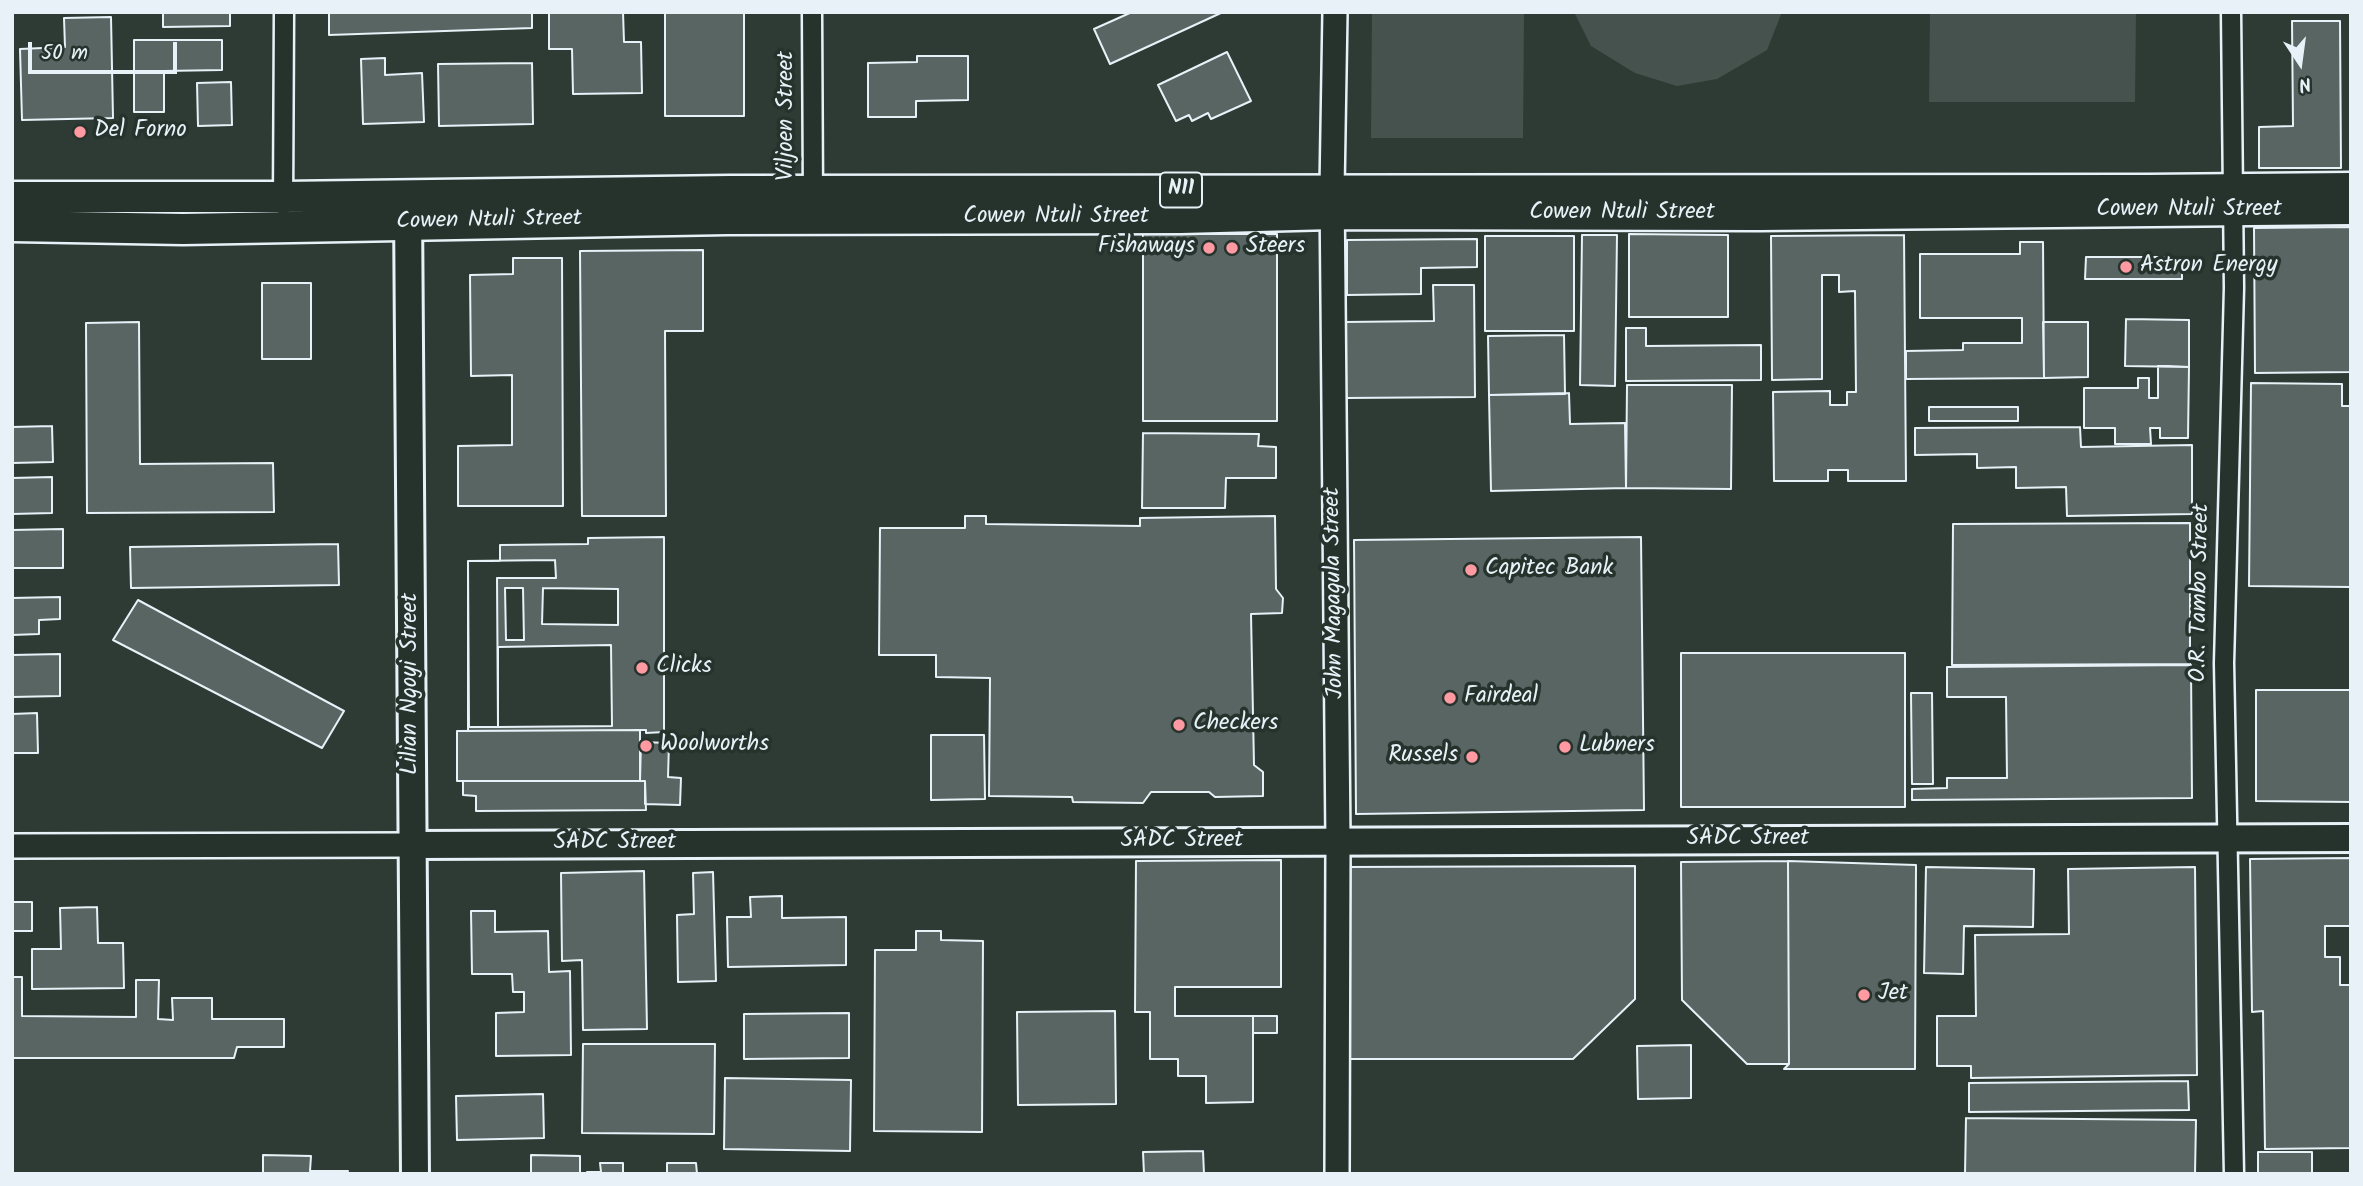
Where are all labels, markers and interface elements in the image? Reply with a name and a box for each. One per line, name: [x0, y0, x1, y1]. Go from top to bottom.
scale bar: [32, 28, 180, 72]
north arrow: [2265, 28, 2335, 98]
text: 50 m: [41, 37, 88, 70]
street label: Viljoen Street: [774, 51, 802, 181]
text: N: [2296, 67, 2314, 99]
place label: Del Forno: [94, 118, 187, 146]
marker: Del Forno: [72, 124, 88, 140]
road number: N11: [1160, 172, 1202, 208]
street label: Cowen Ntuli Street: [2096, 197, 2282, 225]
street label: Cowen Ntuli Street: [1529, 200, 1715, 228]
street label: Cowen Ntuli Street: [963, 204, 1149, 232]
street label: Cowen Ntuli Street: [396, 207, 582, 237]
place label: Fishaways: [1098, 234, 1195, 262]
place label: Steers: [1246, 234, 1305, 262]
marker: Fishaways: [1201, 240, 1217, 256]
marker: Steers: [1224, 240, 1240, 256]
place label: Astron Energy: [2140, 253, 2278, 281]
marker: Astron Energy: [2118, 259, 2134, 275]
street label: John Magagula Street: [1320, 487, 1352, 699]
street label: O.R. Tambo Street: [2187, 503, 2217, 683]
place label: Capitec Bank: [1485, 556, 1613, 584]
marker: Capitec Bank: [1463, 562, 1479, 578]
street label: Lilian Ngoyi Street: [398, 593, 426, 775]
place label: Clicks: [656, 654, 712, 682]
marker: Clicks: [634, 660, 650, 676]
place label: Fairdeal: [1464, 684, 1538, 712]
marker: Fairdeal: [1442, 690, 1458, 706]
place label: Checkers: [1193, 711, 1278, 739]
marker: Checkers: [1171, 717, 1187, 733]
place label: Woolworths: [660, 732, 769, 760]
place label: Lubners: [1579, 733, 1655, 761]
marker: Woolworths: [638, 738, 654, 754]
marker: Lubners: [1557, 739, 1573, 755]
place label: Russels: [1388, 743, 1458, 771]
marker: Russels: [1464, 749, 1480, 765]
street label: SADC Street: [1687, 826, 1809, 854]
street label: SADC Street: [1121, 828, 1243, 856]
street label: SADC Street: [554, 830, 676, 858]
place label: Jet: [1878, 981, 1908, 1009]
marker: Jet: [1856, 987, 1872, 1003]

